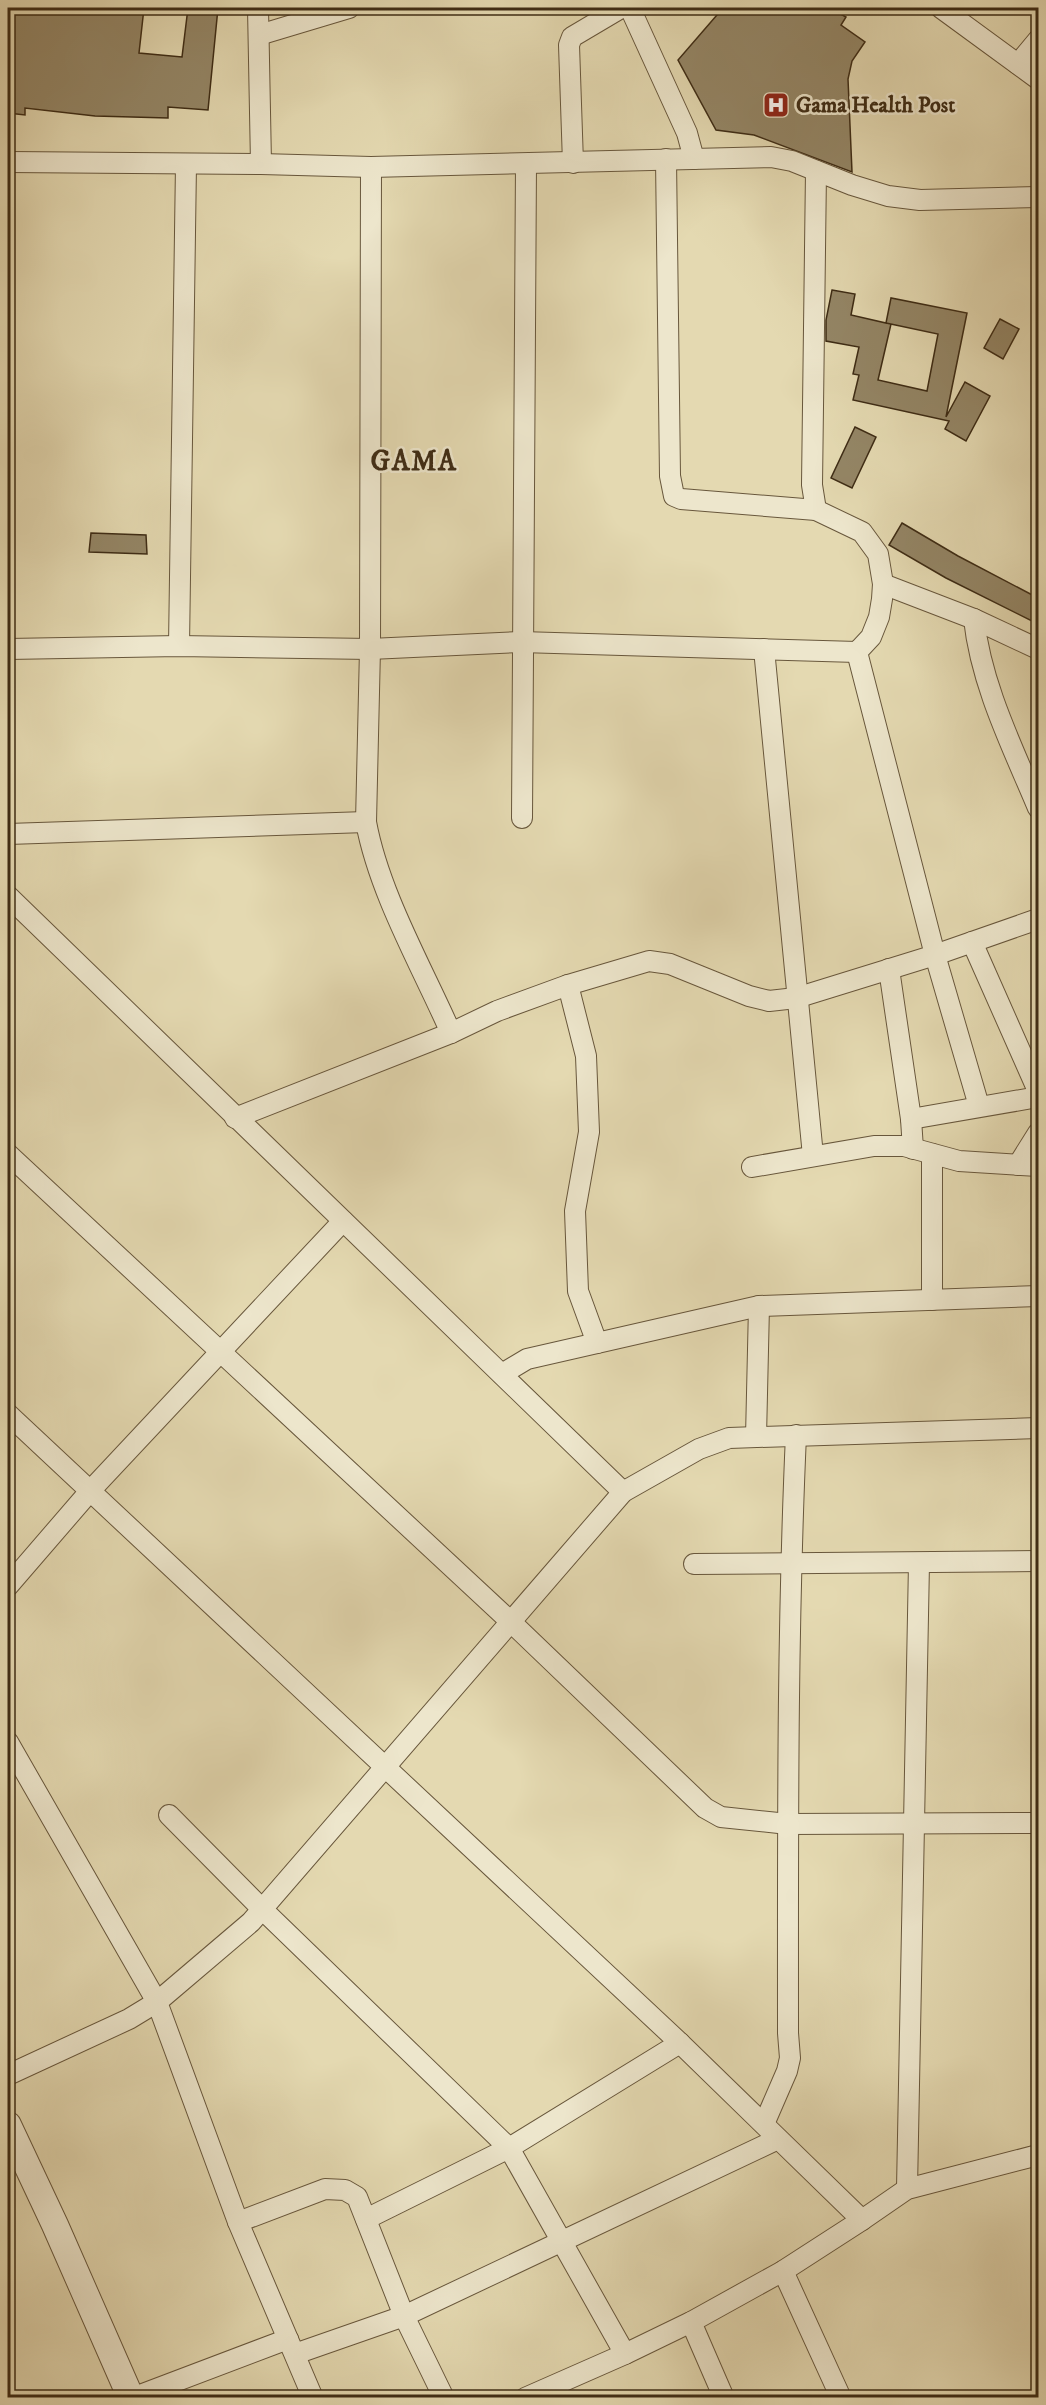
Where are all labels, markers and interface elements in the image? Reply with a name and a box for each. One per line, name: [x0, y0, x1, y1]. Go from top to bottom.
hospital icon: Gama Health Post: [761, 90, 791, 120]
place label: Gama Health Post: [796, 92, 955, 119]
district label: GAMA: [371, 444, 457, 479]

